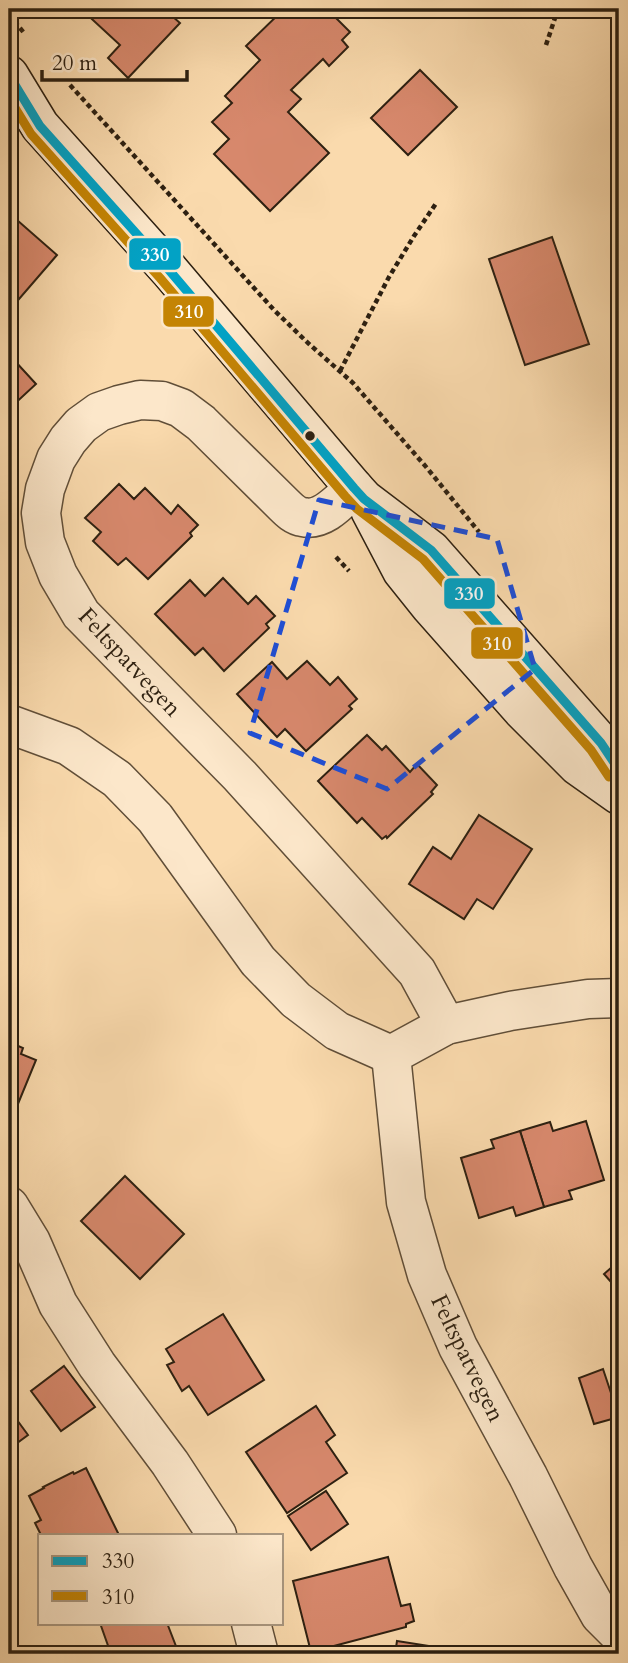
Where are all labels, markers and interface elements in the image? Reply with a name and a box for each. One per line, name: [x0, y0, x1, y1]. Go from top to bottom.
scale bar: [42, 38, 187, 82]
text: 20 m: [52, 49, 97, 78]
line badge: 330: [128, 237, 182, 271]
text: 330: [140, 242, 170, 268]
line badge: 310: [162, 295, 215, 328]
text: 310: [174, 299, 204, 325]
unlabelled marker: [303, 429, 317, 443]
line badge: 330: [443, 577, 496, 610]
text: 330: [454, 581, 484, 607]
street label: Feltspatvegen: [70, 601, 189, 724]
line badge: 310: [470, 626, 524, 660]
text: 310: [482, 631, 512, 657]
street label: Feltspatvegen: [422, 1289, 513, 1428]
legend: [38, 1534, 284, 1624]
text: 330: [102, 1547, 134, 1576]
text: 310: [102, 1583, 134, 1612]

